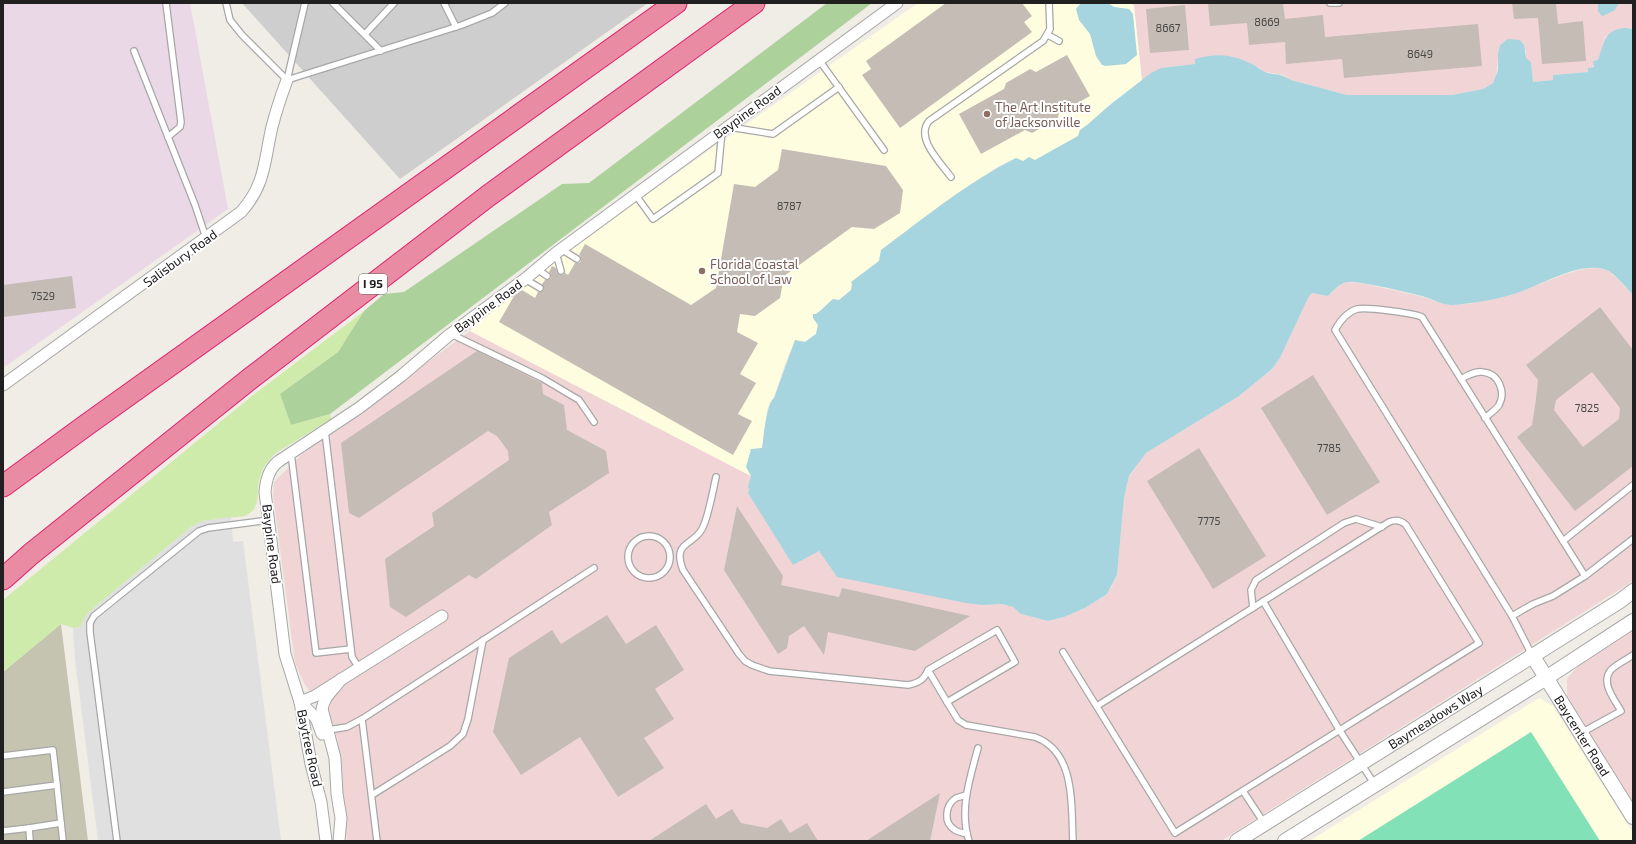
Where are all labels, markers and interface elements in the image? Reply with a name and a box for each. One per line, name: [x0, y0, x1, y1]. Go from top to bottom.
house number: 8669: [1254, 15, 1280, 28]
house number: 8667: [1156, 21, 1181, 34]
house number: 8649: [1407, 47, 1433, 60]
street label: Baypine Road: [710, 82, 784, 142]
place label: The Art Institute of Jacksonville: [995, 99, 1091, 130]
marker: The Art Institute of Jacksonville: [982, 109, 992, 119]
house number: 8787: [777, 199, 802, 212]
street label: Salisbury Road: [140, 226, 220, 290]
place label: Florida Coastal School of Law: [710, 256, 799, 287]
marker: Florida Coastal School of Law: [697, 266, 707, 276]
road number: I 95: [359, 274, 387, 294]
street label: Baypine Road: [451, 276, 525, 336]
house number: 7529: [31, 289, 55, 302]
house number: 7825: [1575, 401, 1599, 414]
house number: 7785: [1317, 441, 1341, 454]
street label: Baypine Road: [259, 503, 285, 585]
house number: 7775: [1198, 514, 1220, 527]
street label: Baymeadows Way: [1385, 681, 1486, 752]
street label: Baycenter Road: [1551, 692, 1614, 779]
street label: Baytree Road: [294, 708, 326, 788]

